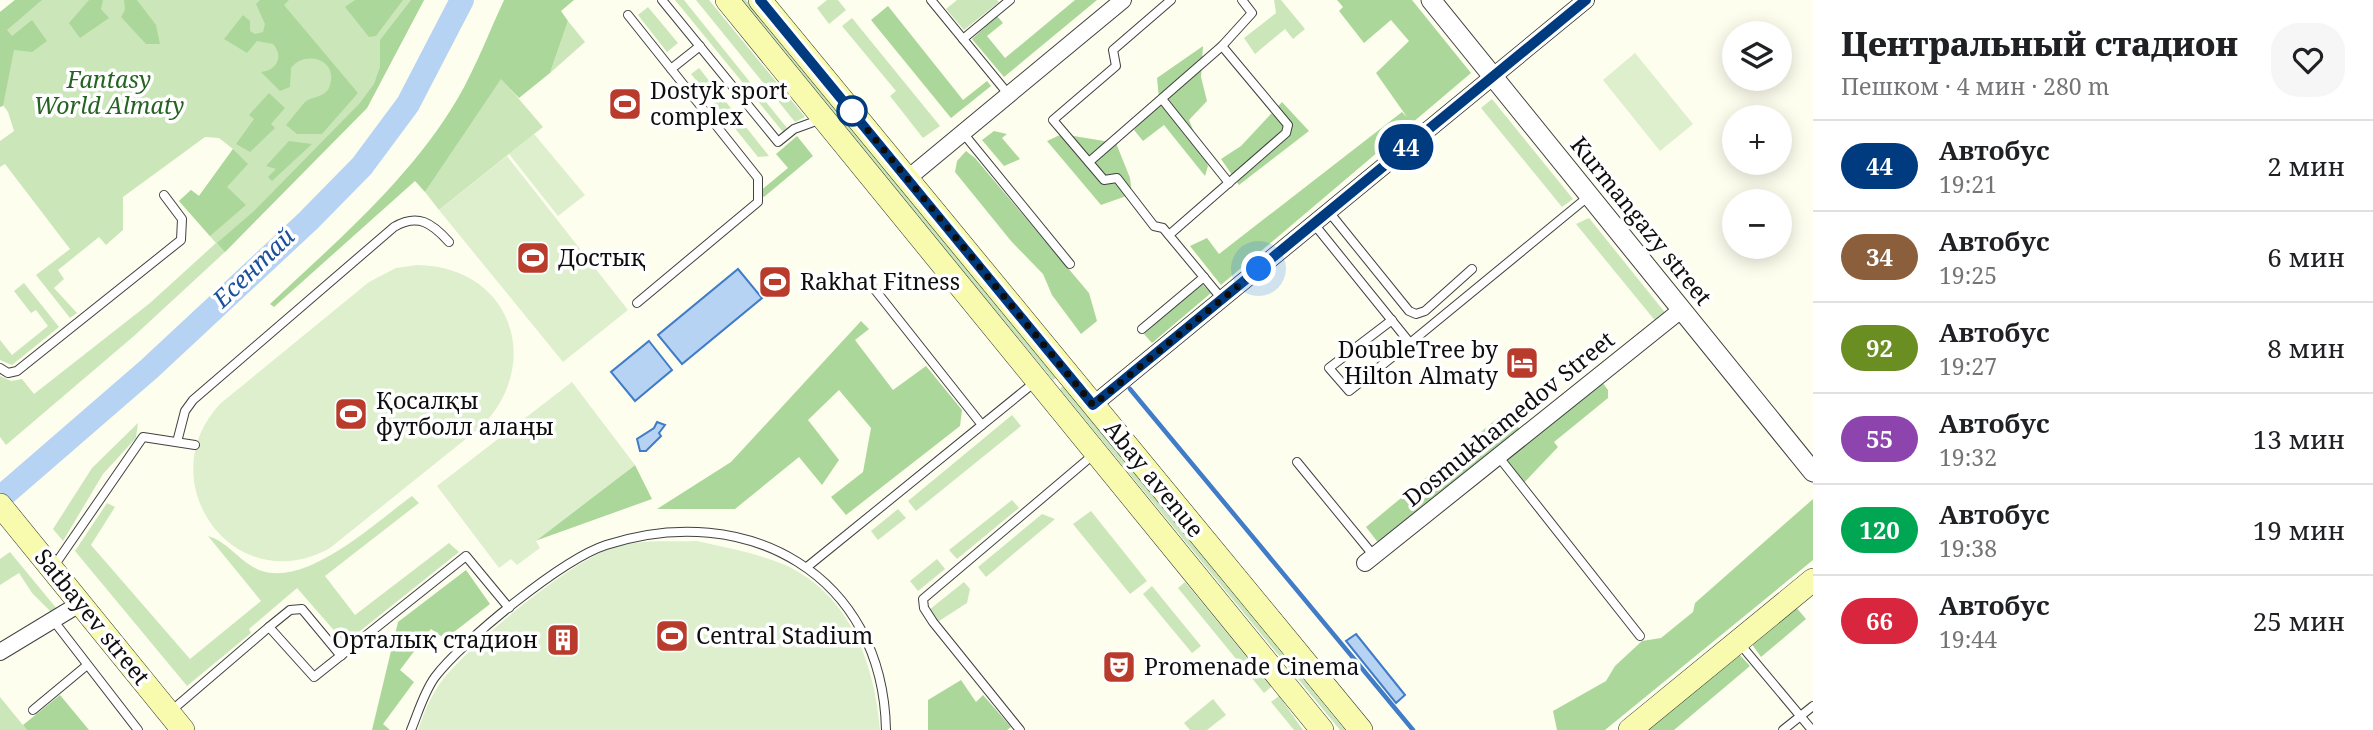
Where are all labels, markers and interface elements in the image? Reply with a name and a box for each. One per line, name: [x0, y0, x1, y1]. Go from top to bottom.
map controls: [1722, 21, 1792, 259]
button: layers: [1722, 21, 1792, 91]
text: Центральный стадион: [1841, 21, 2238, 66]
button: heart: [2271, 23, 2345, 97]
park label: Fantasy World Almaty: [34, 63, 184, 121]
text: Пешком · 4 мин · 280 m: [1841, 70, 2109, 102]
place label: Dostyk sport complex: [650, 74, 788, 132]
sports icon: Dostyk sport complex: [606, 85, 644, 123]
unlabelled marker: [837, 96, 867, 126]
button: +: [1722, 105, 1792, 175]
line badge: 44: [1374, 124, 1438, 170]
street label: Kurmangazy street: [1564, 129, 1720, 312]
text: 44: [1392, 130, 1420, 163]
text: Автобус: [1939, 132, 2049, 168]
text: 2 мин: [2267, 148, 2345, 184]
text: 44: [1866, 149, 1893, 182]
text: 19:21: [1939, 168, 1997, 200]
button: −: [1722, 189, 1792, 259]
water label: Есентай: [204, 220, 301, 315]
text: Автобус: [1939, 223, 2049, 259]
sports icon: Достық: [514, 239, 552, 277]
text: 6 мин: [2267, 239, 2345, 275]
text: 34: [1866, 240, 1893, 273]
place label: Достық: [558, 241, 646, 273]
your location: [1241, 251, 1276, 286]
text: 19:25: [1939, 259, 1997, 291]
sports icon: Rakhat Fitness: [756, 263, 794, 301]
place label: Rakhat Fitness: [800, 265, 960, 297]
text: Автобус: [1939, 314, 2049, 350]
street label: Dosmukhamedov Street: [1396, 323, 1620, 513]
text: 8 мин: [2267, 330, 2345, 366]
text: 92: [1866, 331, 1893, 364]
place label: DoubleTree by Hilton Almaty: [1338, 333, 1498, 391]
hotel icon: DoubleTree by Hilton Almaty: [1503, 344, 1541, 382]
text: 19:27: [1939, 350, 1997, 382]
place label: Қосалқы футболл алаңы: [376, 384, 554, 442]
sports icon: Қосалқы футболл алаңы: [332, 395, 370, 433]
text: Автобус: [1939, 405, 2049, 441]
street label: Abay avenue: [1098, 413, 1212, 544]
text: 13 мин: [2253, 421, 2345, 457]
text: 55: [1866, 422, 1893, 455]
text: 19:32: [1939, 441, 1997, 473]
text: Автобус: [1939, 496, 2049, 532]
text: 19 мин: [2253, 512, 2345, 548]
text: 120: [1859, 513, 1900, 546]
text: 19:38: [1939, 532, 1997, 564]
street label: Satbayev street: [28, 541, 158, 691]
text: Автобус: [1939, 587, 2049, 623]
text: 25 мин: [2253, 603, 2345, 639]
text: 66: [1866, 604, 1893, 637]
sports icon: Central Stadium: [653, 617, 691, 655]
place label: Central Stadium: [696, 619, 873, 651]
building icon: Орталық стадион: [544, 621, 582, 659]
place label: Орталық стадион: [332, 623, 538, 655]
text: 19:44: [1939, 623, 1997, 655]
theatre icon: Promenade Cinema: [1100, 648, 1138, 686]
place label: Promenade Cinema: [1144, 650, 1360, 682]

